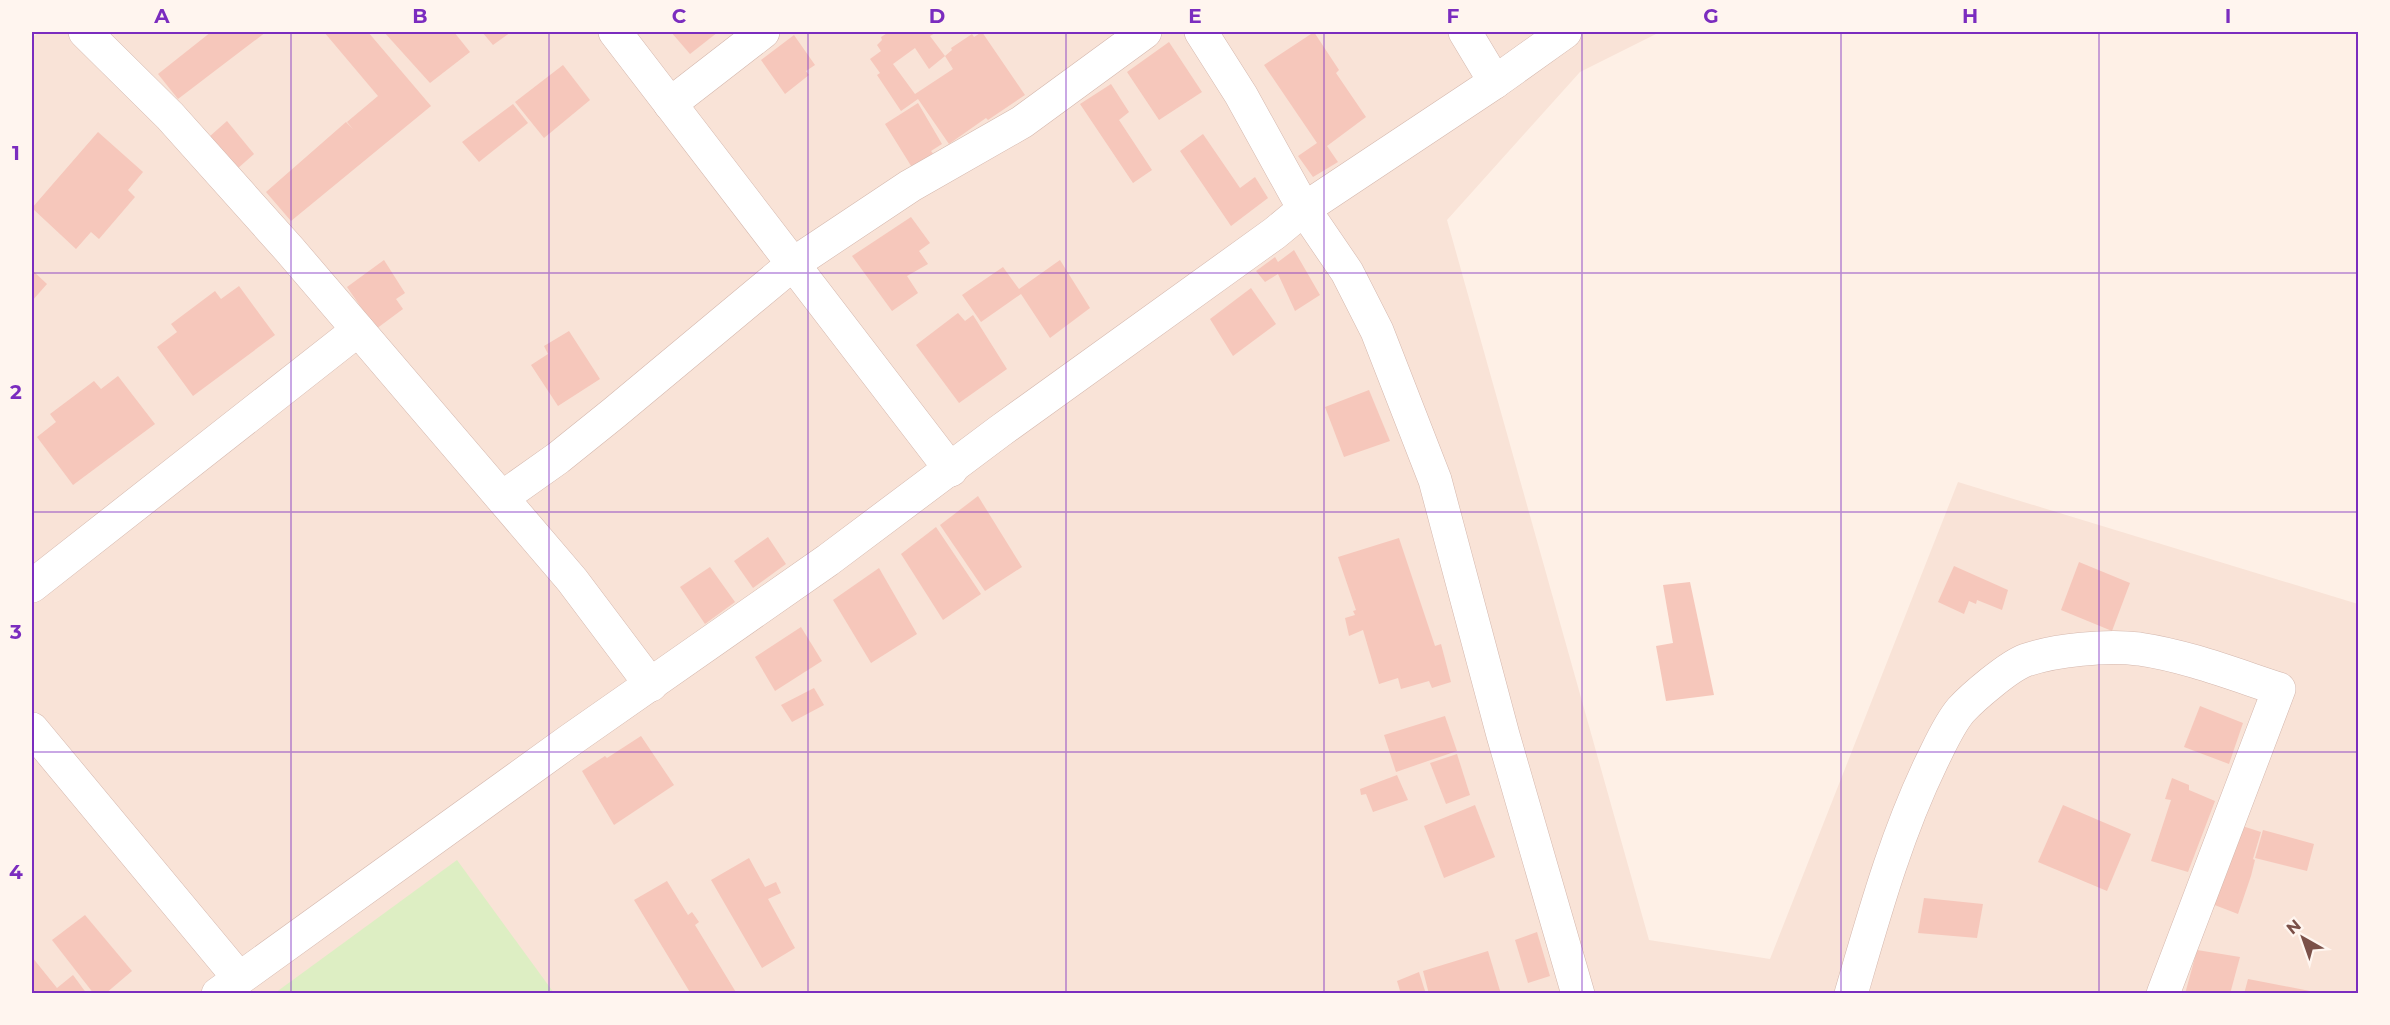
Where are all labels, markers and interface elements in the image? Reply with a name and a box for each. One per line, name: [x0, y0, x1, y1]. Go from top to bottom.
text: A: [153, 4, 170, 28]
text: B: [412, 4, 428, 28]
text: C: [672, 4, 687, 28]
text: D: [929, 4, 945, 28]
text: E: [1188, 4, 1202, 28]
text: F: [1447, 4, 1460, 28]
text: G: [1703, 4, 1719, 28]
text: H: [1962, 4, 1978, 28]
text: I: [2225, 4, 2231, 28]
text: 1: [12, 141, 20, 165]
text: 2: [10, 380, 22, 404]
text: 3: [9, 620, 22, 644]
text: 4: [9, 860, 23, 884]
north arrow: [2273, 908, 2333, 968]
text: N: [2283, 915, 2305, 938]

